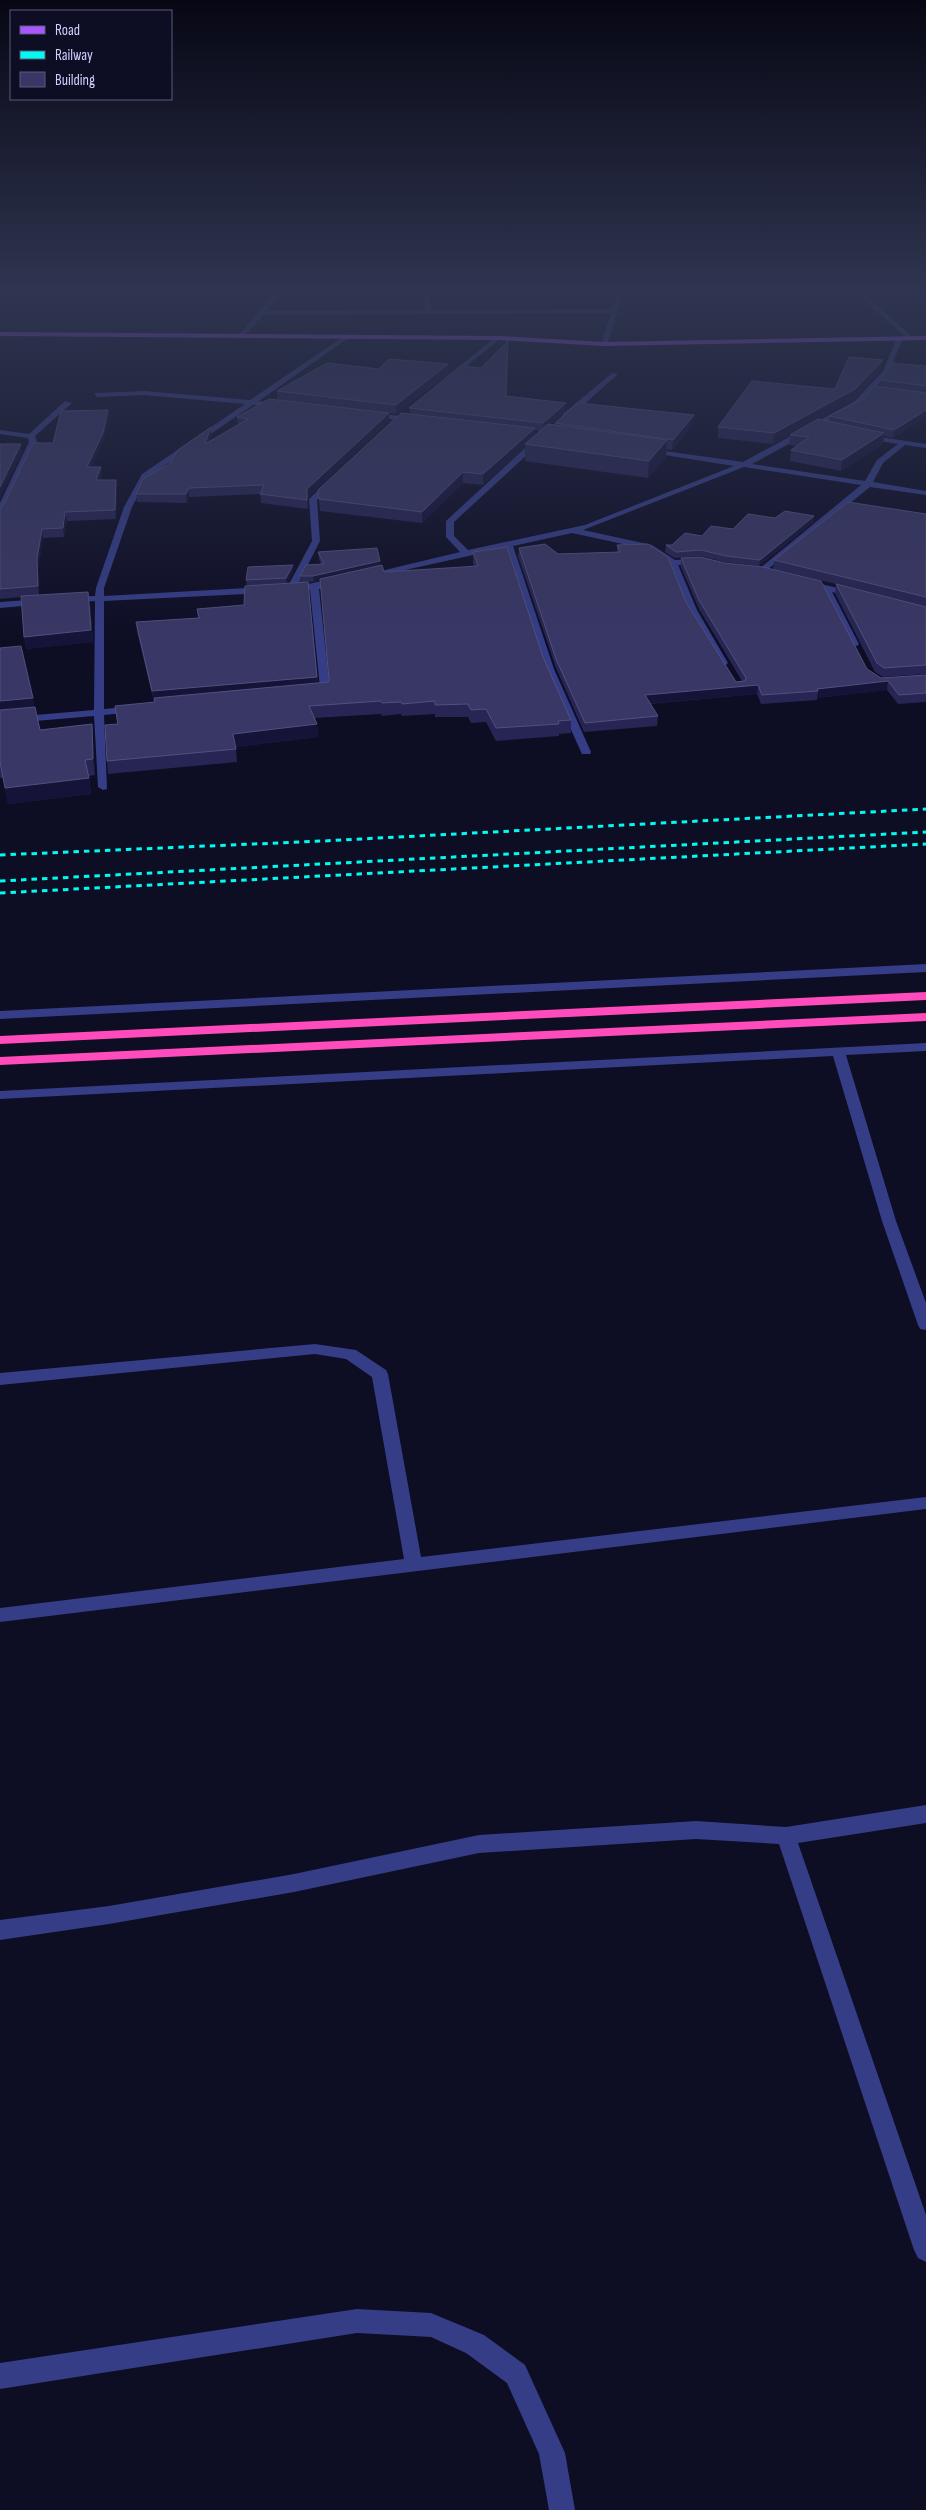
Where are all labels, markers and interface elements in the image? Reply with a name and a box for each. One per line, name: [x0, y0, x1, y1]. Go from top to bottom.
legend: [10, 10, 172, 100]
text: Road: [55, 21, 80, 40]
text: Railway: [55, 46, 93, 65]
text: Building: [55, 71, 95, 90]

